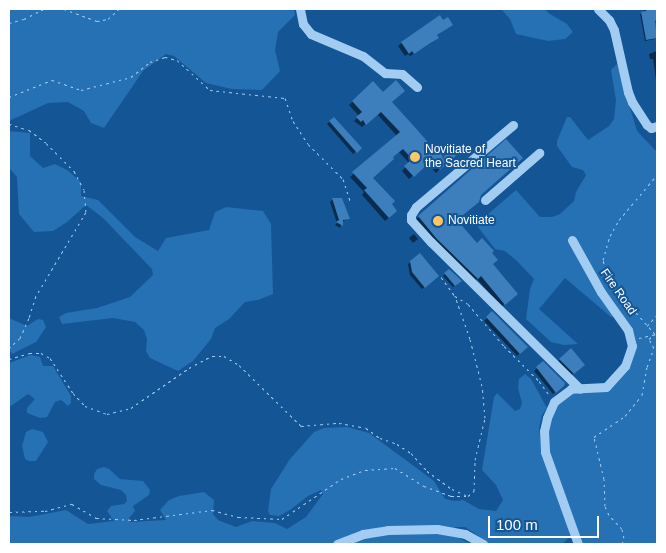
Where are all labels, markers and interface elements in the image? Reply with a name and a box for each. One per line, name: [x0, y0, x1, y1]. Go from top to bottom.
place label: Novitiate of the Sacred Heart: [425, 143, 516, 171]
marker: Novitiate of the Sacred Heart: [409, 151, 421, 163]
place label: Novitiate: [448, 214, 495, 228]
marker: Novitiate: [432, 215, 444, 227]
street label: Fire Road: [597, 266, 639, 318]
scale bar: [491, 506, 602, 538]
text: 100 m: [496, 516, 538, 533]

